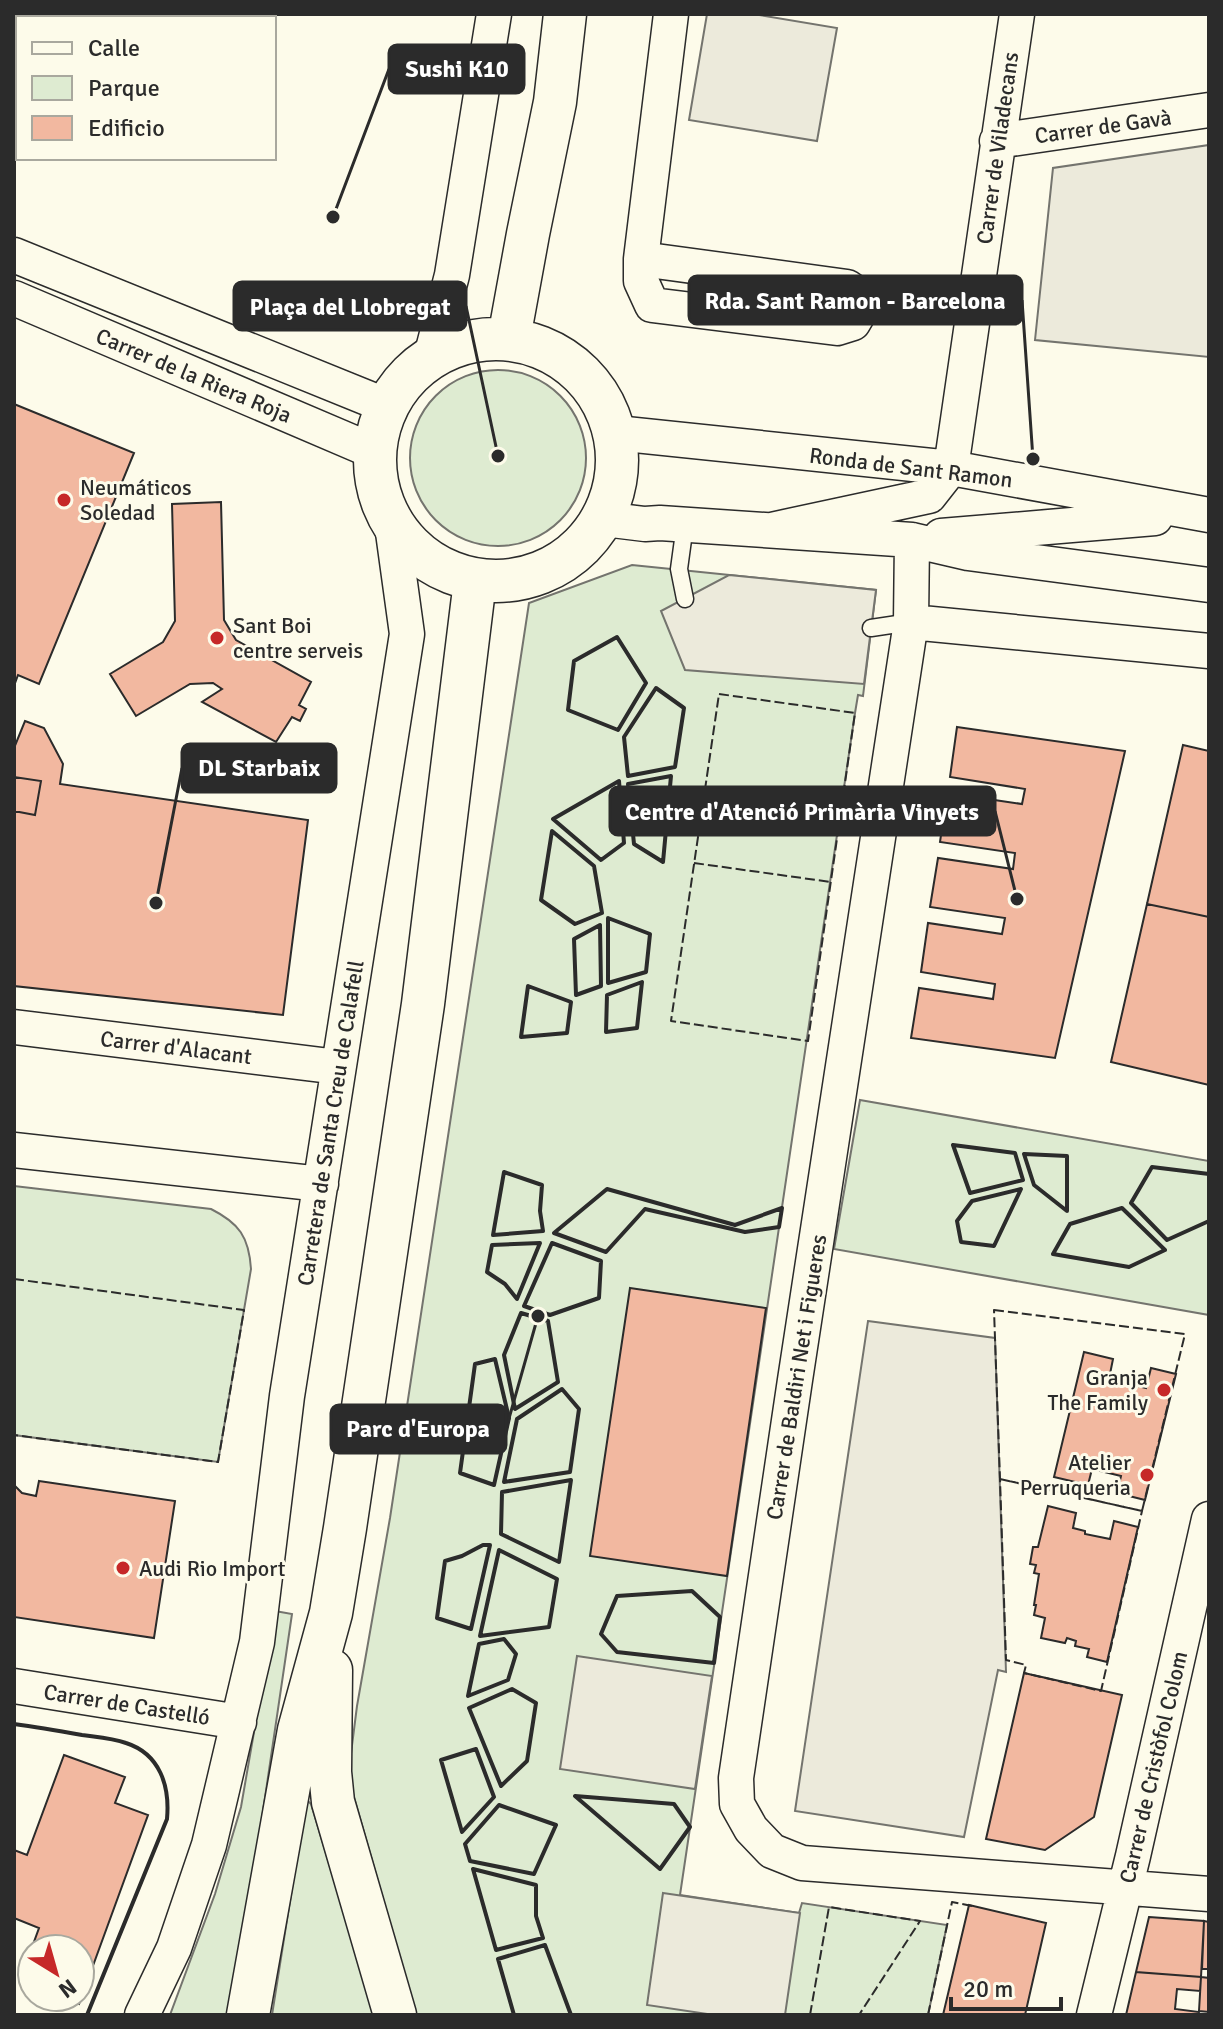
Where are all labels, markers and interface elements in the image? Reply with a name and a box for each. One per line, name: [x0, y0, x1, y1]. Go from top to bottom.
legend: [16, 16, 276, 160]
text: Calle: [88, 33, 140, 63]
callout: Sushi K10: [389, 45, 524, 93]
street label: Carrer de Viladecans: [971, 50, 1024, 246]
text: Sushi K10: [405, 54, 509, 84]
text: Parque: [88, 73, 160, 103]
street label: Carrer de Gavà: [1033, 104, 1173, 149]
text: Edificio: [88, 113, 165, 143]
callout: Rda. Sant Ramon - Barcelona: [689, 276, 1022, 324]
callout: Plaça del Llobregat: [234, 282, 466, 330]
text: Rda. Sant Ramon - Barcelona: [704, 286, 1006, 316]
text: Plaça del Llobregat: [250, 292, 450, 322]
street label: Carrer de la Riera Roja: [92, 322, 296, 429]
street label: Ronda de Sant Ramon: [808, 442, 1014, 493]
place label: Neumáticos Soledad: [80, 474, 192, 526]
marker: Neumáticos Soledad: [55, 491, 73, 509]
place label: Sant Boi centre serveis: [233, 612, 363, 664]
marker: Sant Boi centre serveis: [208, 629, 226, 647]
callout: DL Starbaix: [182, 744, 336, 792]
text: DL Starbaix: [198, 753, 320, 783]
callout: Centre d'Atenció Primària Vinyets: [610, 787, 995, 835]
text: Centre d'Atenció Primària Vinyets: [625, 797, 979, 827]
street label: Carretera de Santa Creu de Calafell: [291, 958, 370, 1288]
street label: Carrer d'Alacant: [99, 1025, 253, 1070]
street label: Carrer de Baldiri Net i Figueres: [761, 1232, 832, 1522]
place label: Granja The Family: [1047, 1364, 1149, 1416]
marker: Granja The Family: [1155, 1381, 1173, 1399]
callout: Parc d'Europa: [331, 1405, 506, 1453]
text: Parc d'Europa: [346, 1414, 490, 1444]
place label: Atelier Perruqueria: [1020, 1449, 1131, 1501]
marker: Atelier Perruqueria: [1138, 1466, 1156, 1484]
place label: Audi Rio Import: [139, 1555, 286, 1582]
marker: Audi Rio Import: [114, 1559, 132, 1577]
street label: Carrer de Cristòfol Colom: [1114, 1648, 1193, 1886]
street label: Carrer de Castelló: [42, 1678, 212, 1731]
north arrow: [16, 1933, 96, 2013]
scale bar: [951, 1961, 1061, 2011]
text: N: [53, 1973, 82, 2004]
text: 20 m: [963, 1974, 1013, 2004]

